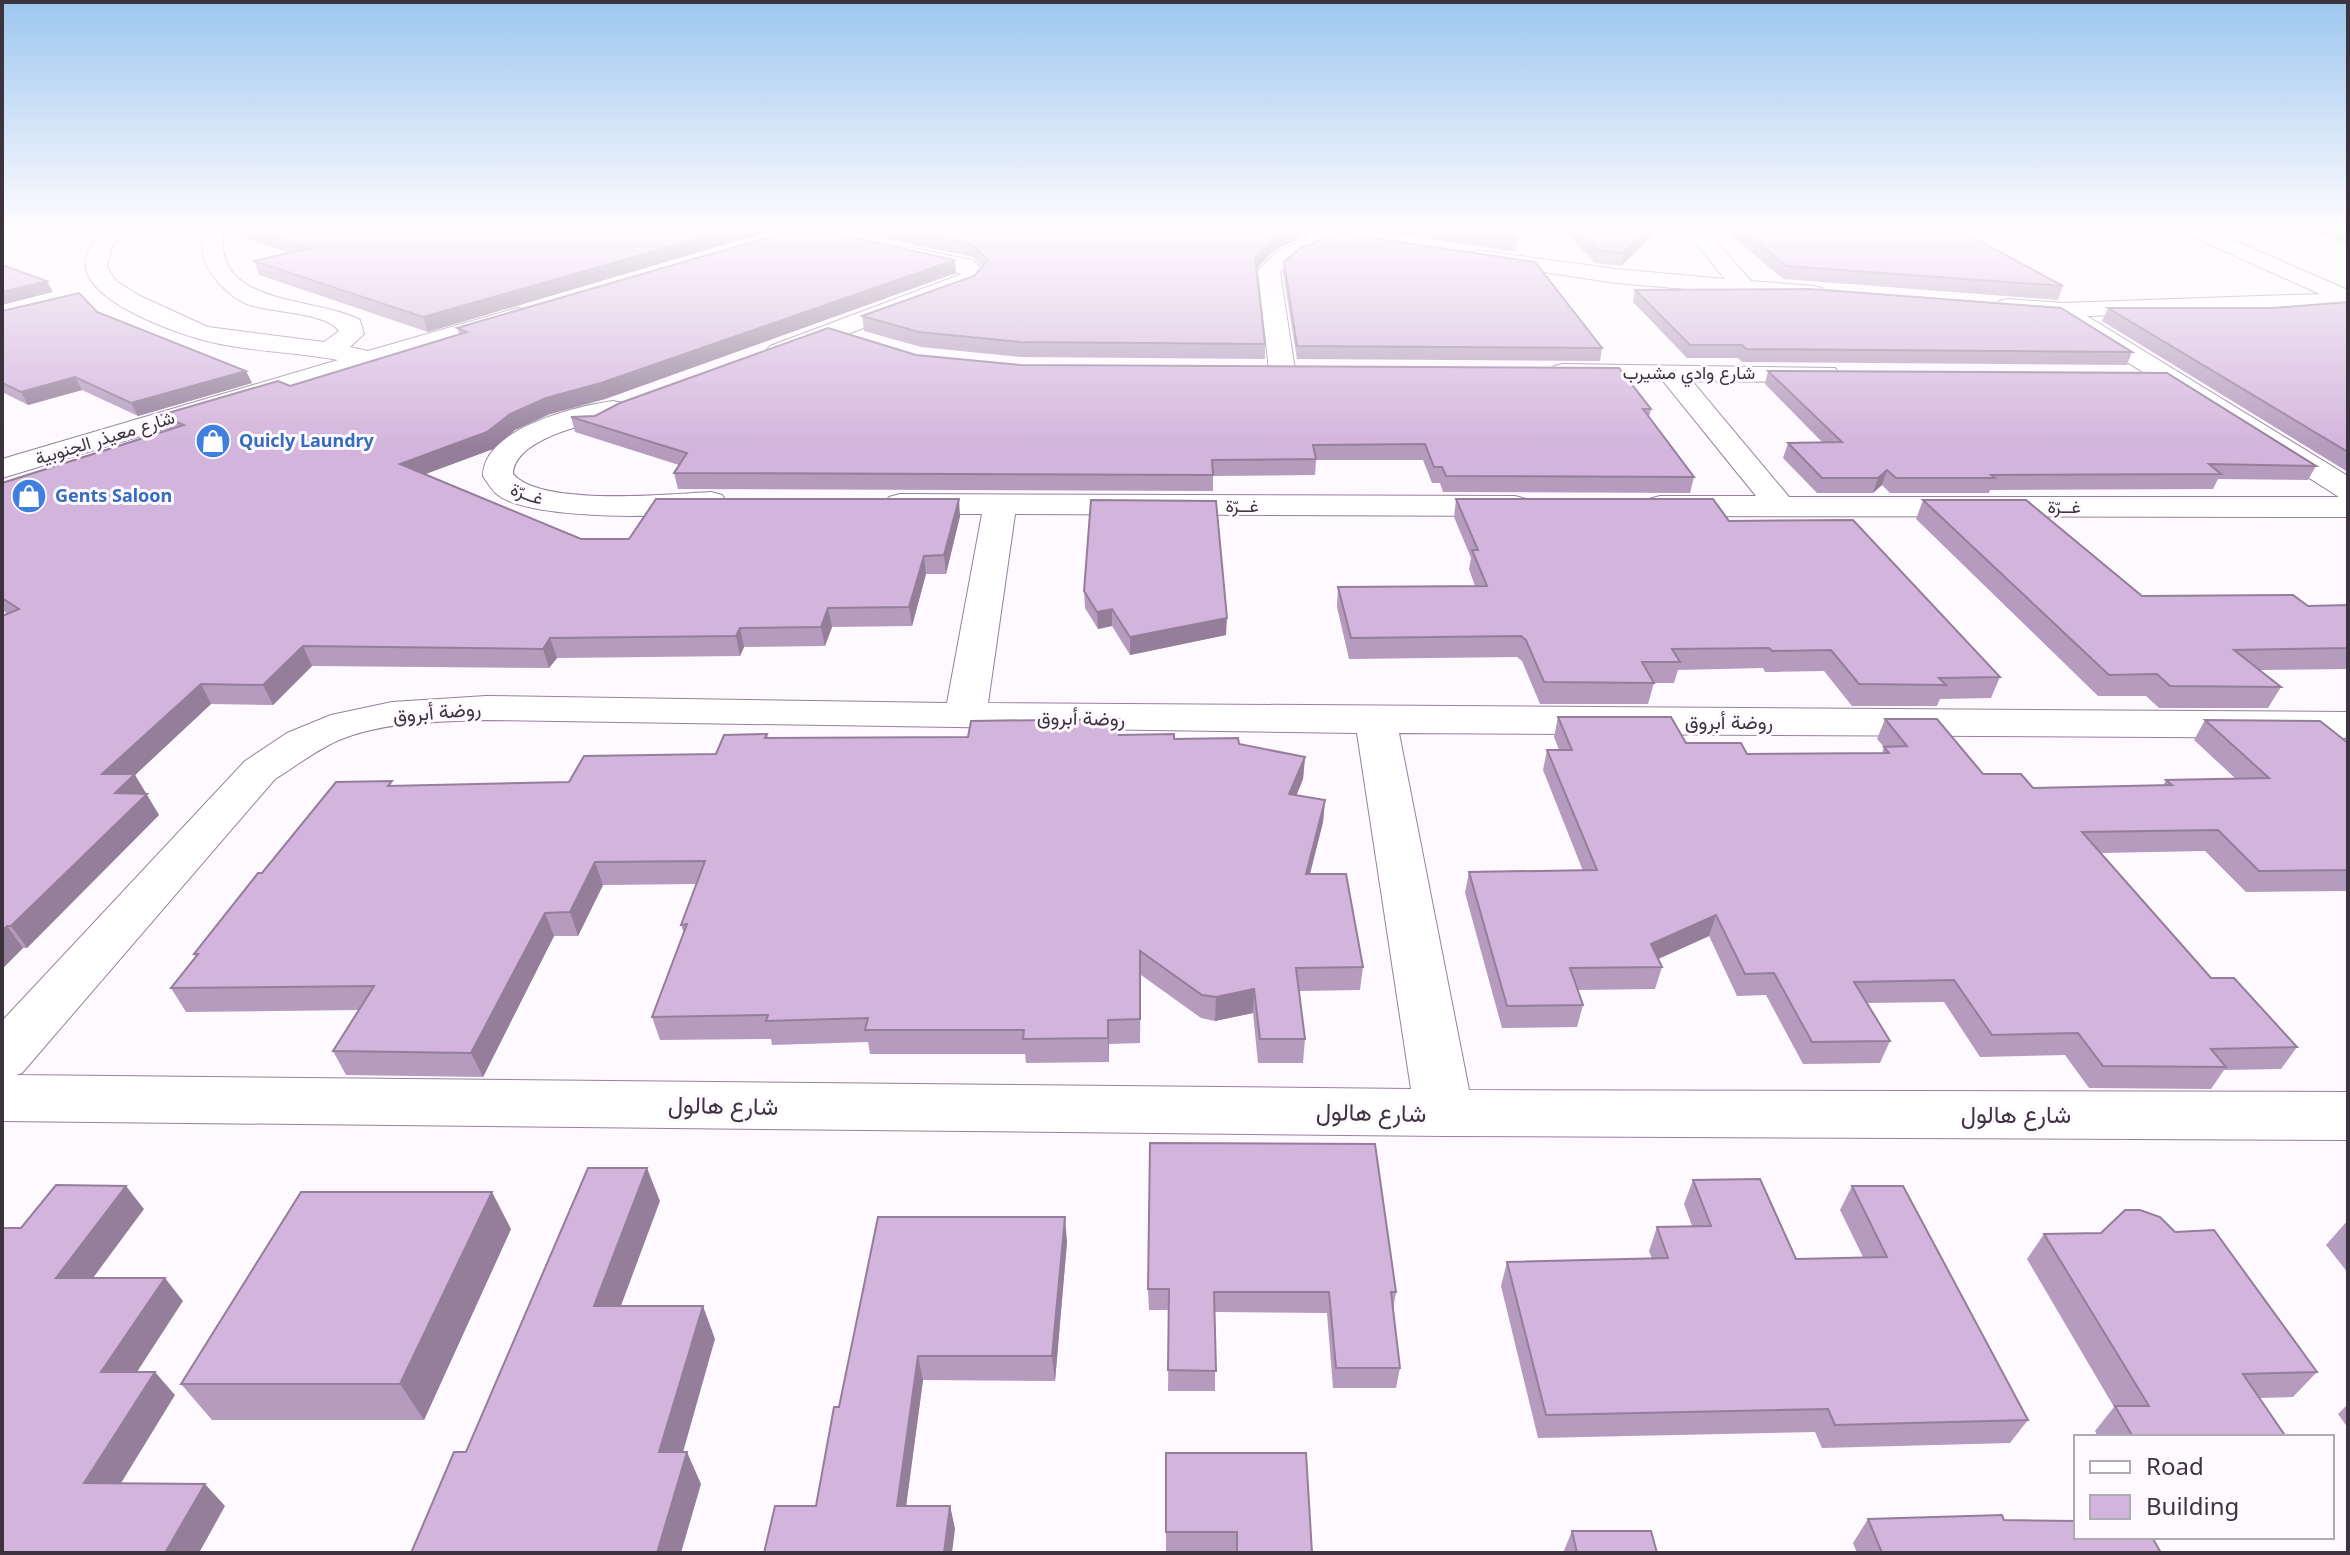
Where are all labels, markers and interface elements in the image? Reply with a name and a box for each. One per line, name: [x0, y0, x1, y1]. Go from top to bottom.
street label: شارع وادي مشيرب: [1623, 360, 1755, 388]
street label: شارع معيذر الجنوبية: [32, 404, 178, 471]
shop icon: Quicly Laundry: [194, 422, 232, 460]
place label: Quicly Laundry: [239, 428, 375, 452]
street label: غــرّة: [508, 476, 547, 510]
shop icon: Gents Saloon: [10, 477, 48, 515]
place label: Gents Saloon: [55, 483, 172, 507]
street label: غــرّة: [1225, 493, 1259, 517]
street label: غــرّة: [2047, 494, 2081, 518]
street label: روضة أبروق: [392, 694, 482, 729]
street label: روضة أبروق: [1037, 703, 1125, 732]
street label: روضة أبروق: [1685, 708, 1773, 735]
street label: شارع هالول: [668, 1087, 779, 1123]
street label: شارع هالول: [1316, 1094, 1427, 1130]
street label: شارع هالول: [1961, 1097, 2071, 1131]
legend: [2074, 1435, 2334, 1539]
text: Road: [2146, 1449, 2204, 1482]
text: Building: [2146, 1489, 2239, 1522]

